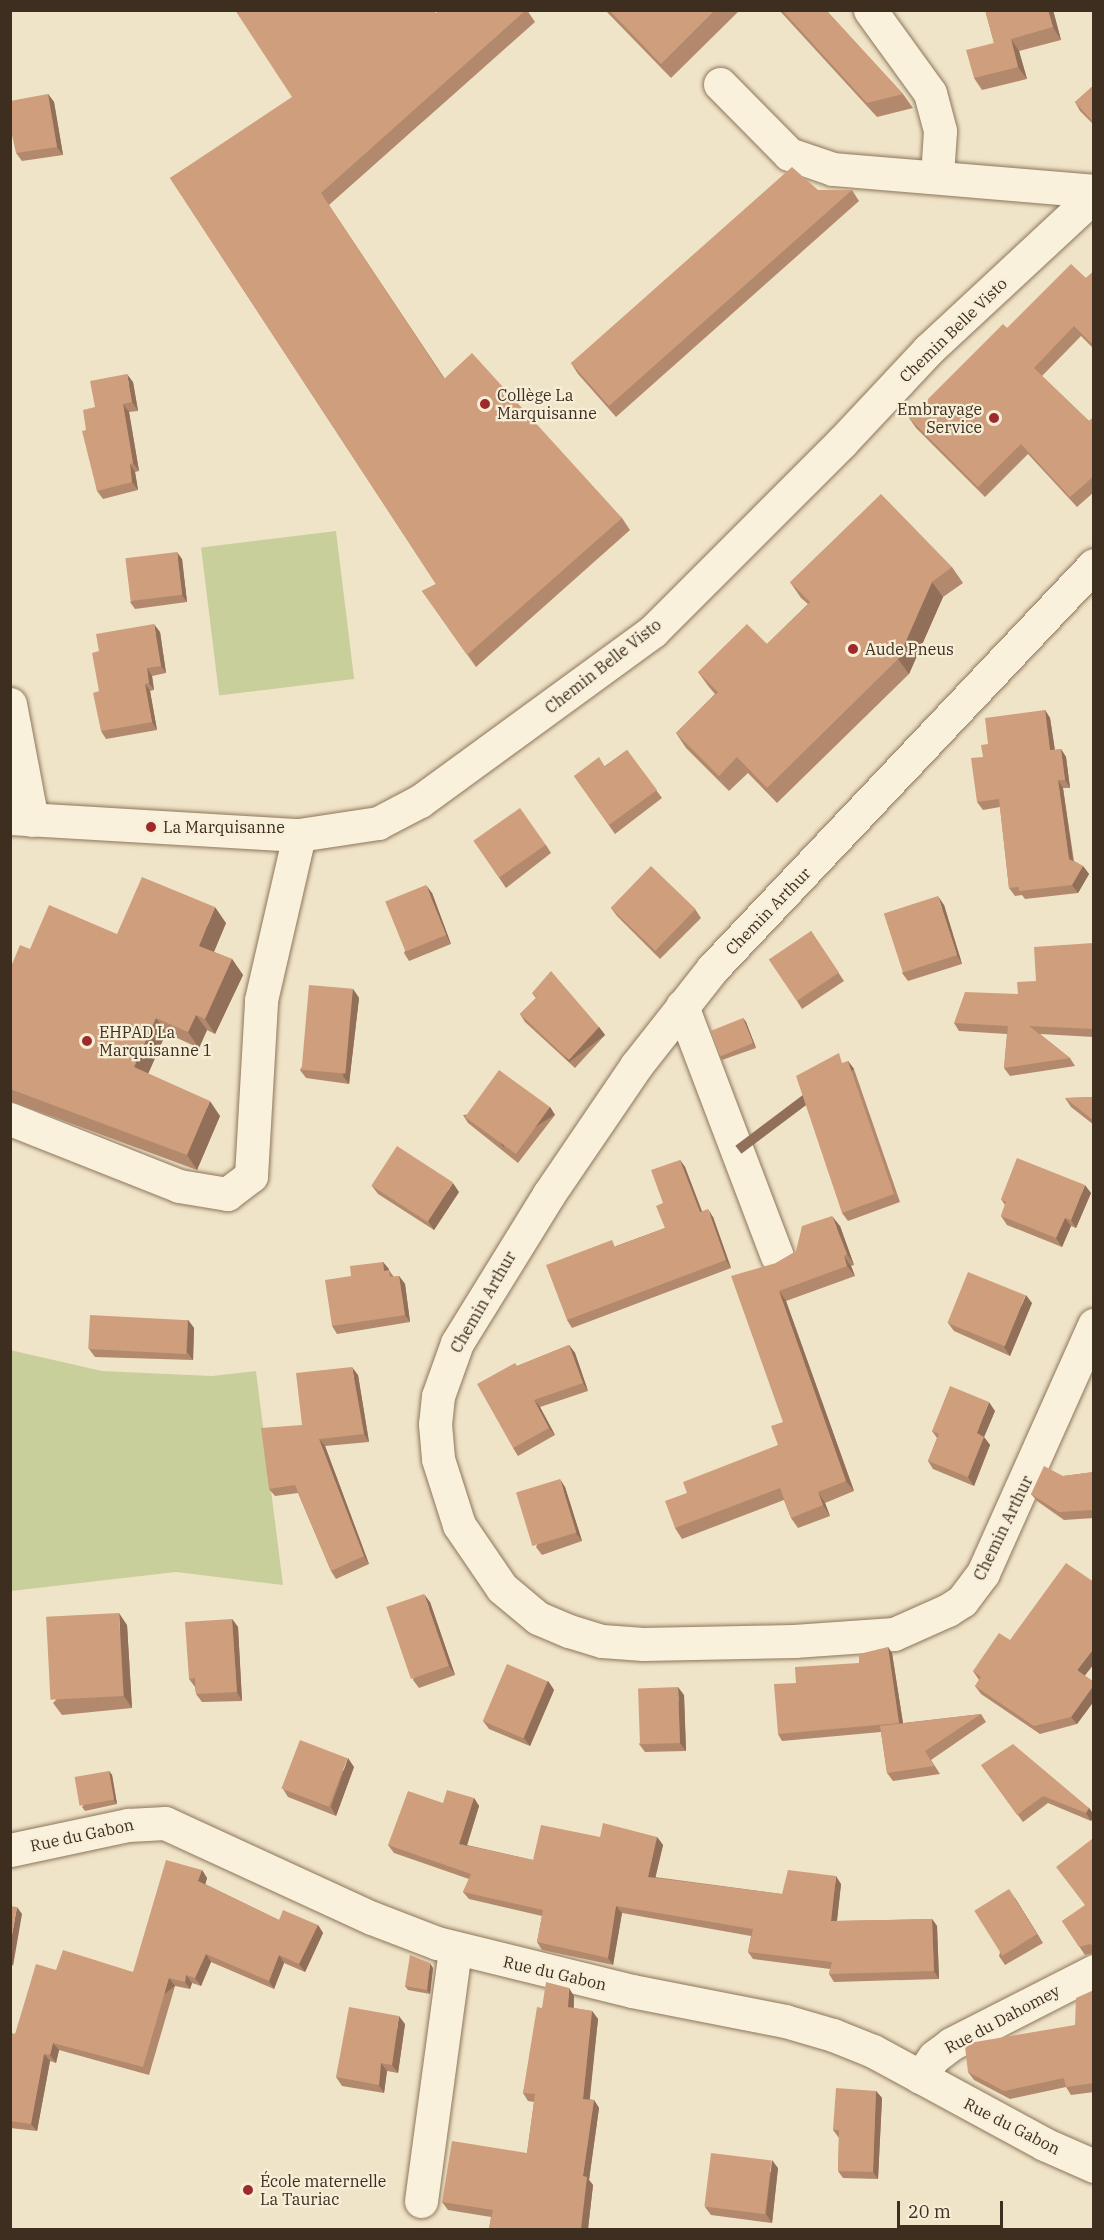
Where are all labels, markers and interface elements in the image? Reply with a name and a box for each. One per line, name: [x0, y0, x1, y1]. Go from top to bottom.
street label: Chemin Belle Visto: [895, 274, 1011, 386]
place label: Collège La Marquisanne: [497, 385, 597, 423]
marker: Collège La Marquisanne: [478, 397, 492, 411]
place label: Embrayage Service: [897, 399, 982, 437]
marker: Embrayage Service: [987, 411, 1001, 425]
street label: Chemin Belle Visto: [541, 615, 665, 717]
place label: Aude Pneus: [865, 639, 954, 659]
marker: Aude Pneus: [846, 642, 860, 656]
place label: La Marquisanne: [163, 817, 285, 837]
marker: La Marquisanne: [144, 820, 158, 834]
street label: Chemin Arthur: [721, 863, 815, 959]
place label: EHPAD La Marquisanne 1: [99, 1022, 212, 1060]
marker: EHPAD La Marquisanne 1: [80, 1034, 94, 1048]
street label: Chemin Arthur: [446, 1248, 520, 1356]
street label: Chemin Arthur: [969, 1473, 1037, 1583]
street label: Rue du Gabon: [28, 1815, 136, 1855]
street label: Rue du Gabon: [501, 1952, 609, 1994]
street label: Rue du Dahomey: [941, 1981, 1063, 2057]
street label: Rue du Gabon: [961, 2094, 1063, 2158]
place label: École maternelle La Tauriac: [260, 2171, 386, 2209]
marker: École maternelle La Tauriac: [241, 2183, 255, 2197]
scale bar: [900, 2189, 1006, 2227]
text: 20 m: [908, 2200, 951, 2223]

